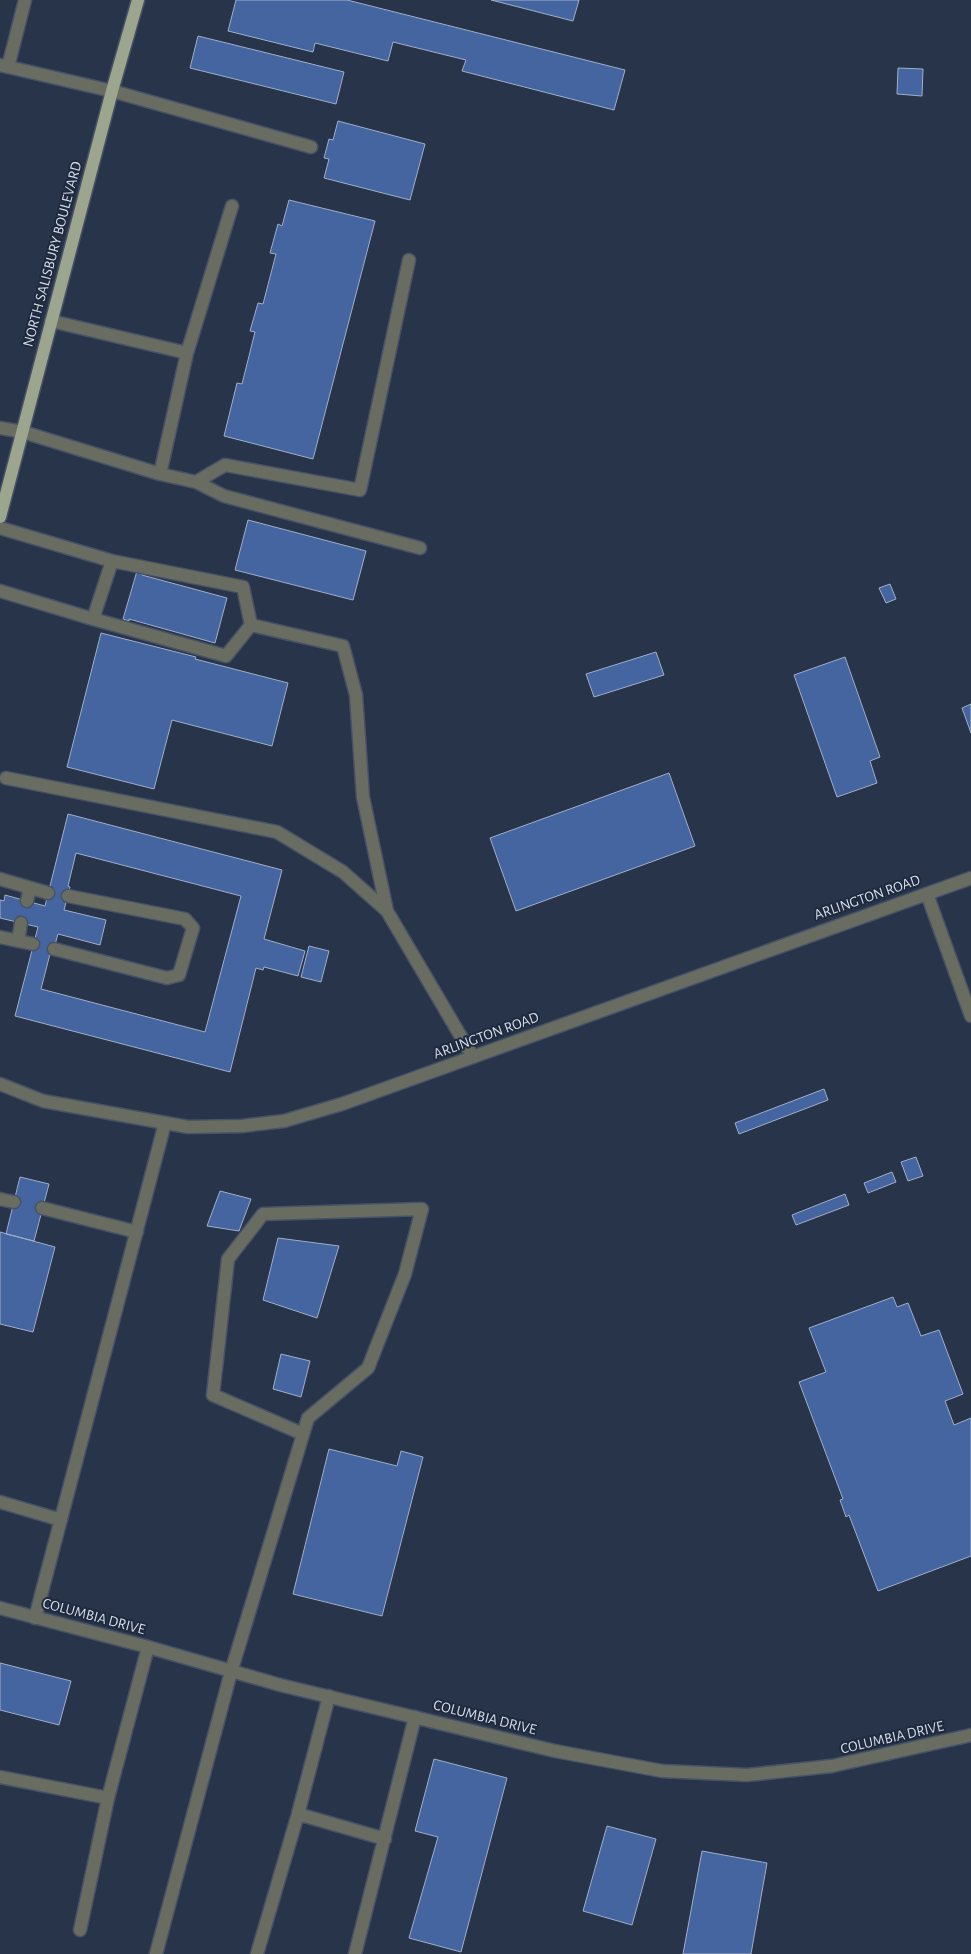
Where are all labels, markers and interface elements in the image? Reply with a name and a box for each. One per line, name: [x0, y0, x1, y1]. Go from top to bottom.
street label: NORTH SALISBURY BOULEVARD: [20, 159, 85, 349]
street label: ARLINGTON ROAD: [812, 872, 922, 923]
street label: ARLINGTON ROAD: [431, 1009, 541, 1062]
street label: COLUMBIA DRIVE: [41, 1596, 147, 1637]
street label: COLUMBIA DRIVE: [432, 1697, 538, 1738]
street label: COLUMBIA DRIVE: [839, 1718, 945, 1757]

